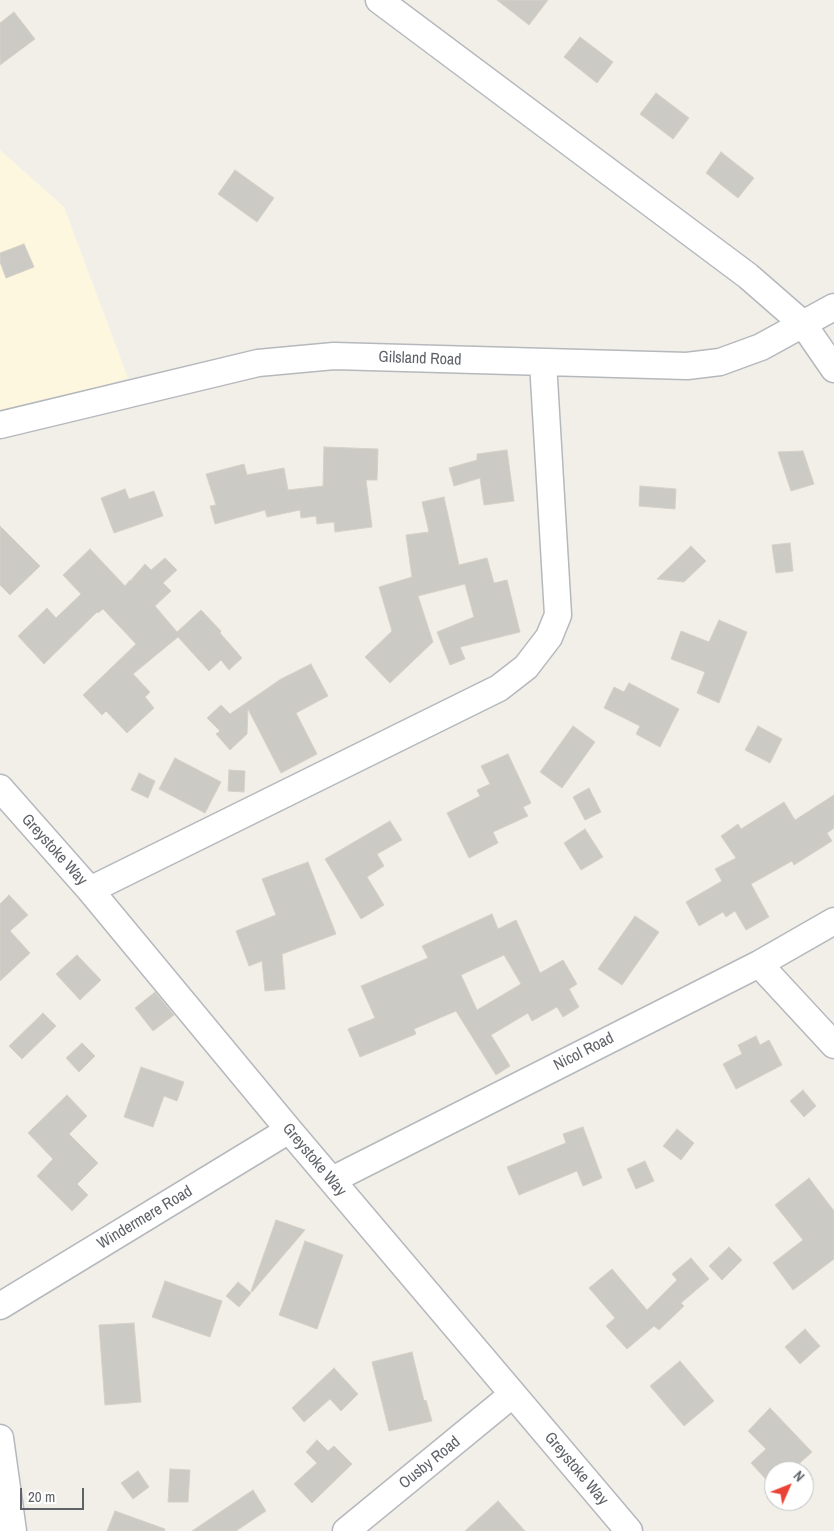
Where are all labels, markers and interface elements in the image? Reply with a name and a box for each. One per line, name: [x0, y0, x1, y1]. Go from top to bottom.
street label: Gilsland Road: [378, 348, 462, 370]
street label: Greystoke Way: [17, 810, 91, 890]
street label: Nicol Road: [551, 1029, 617, 1075]
street label: Greystoke Way: [278, 1120, 350, 1200]
street label: Windermere Road: [94, 1182, 196, 1254]
street label: Greystoke Way: [540, 1429, 612, 1509]
street label: Ousby Road: [396, 1433, 464, 1493]
north arrow: [764, 1461, 814, 1511]
text: N: [790, 1467, 808, 1486]
scale bar: [22, 1478, 86, 1510]
text: 20 m: [28, 1486, 55, 1507]

